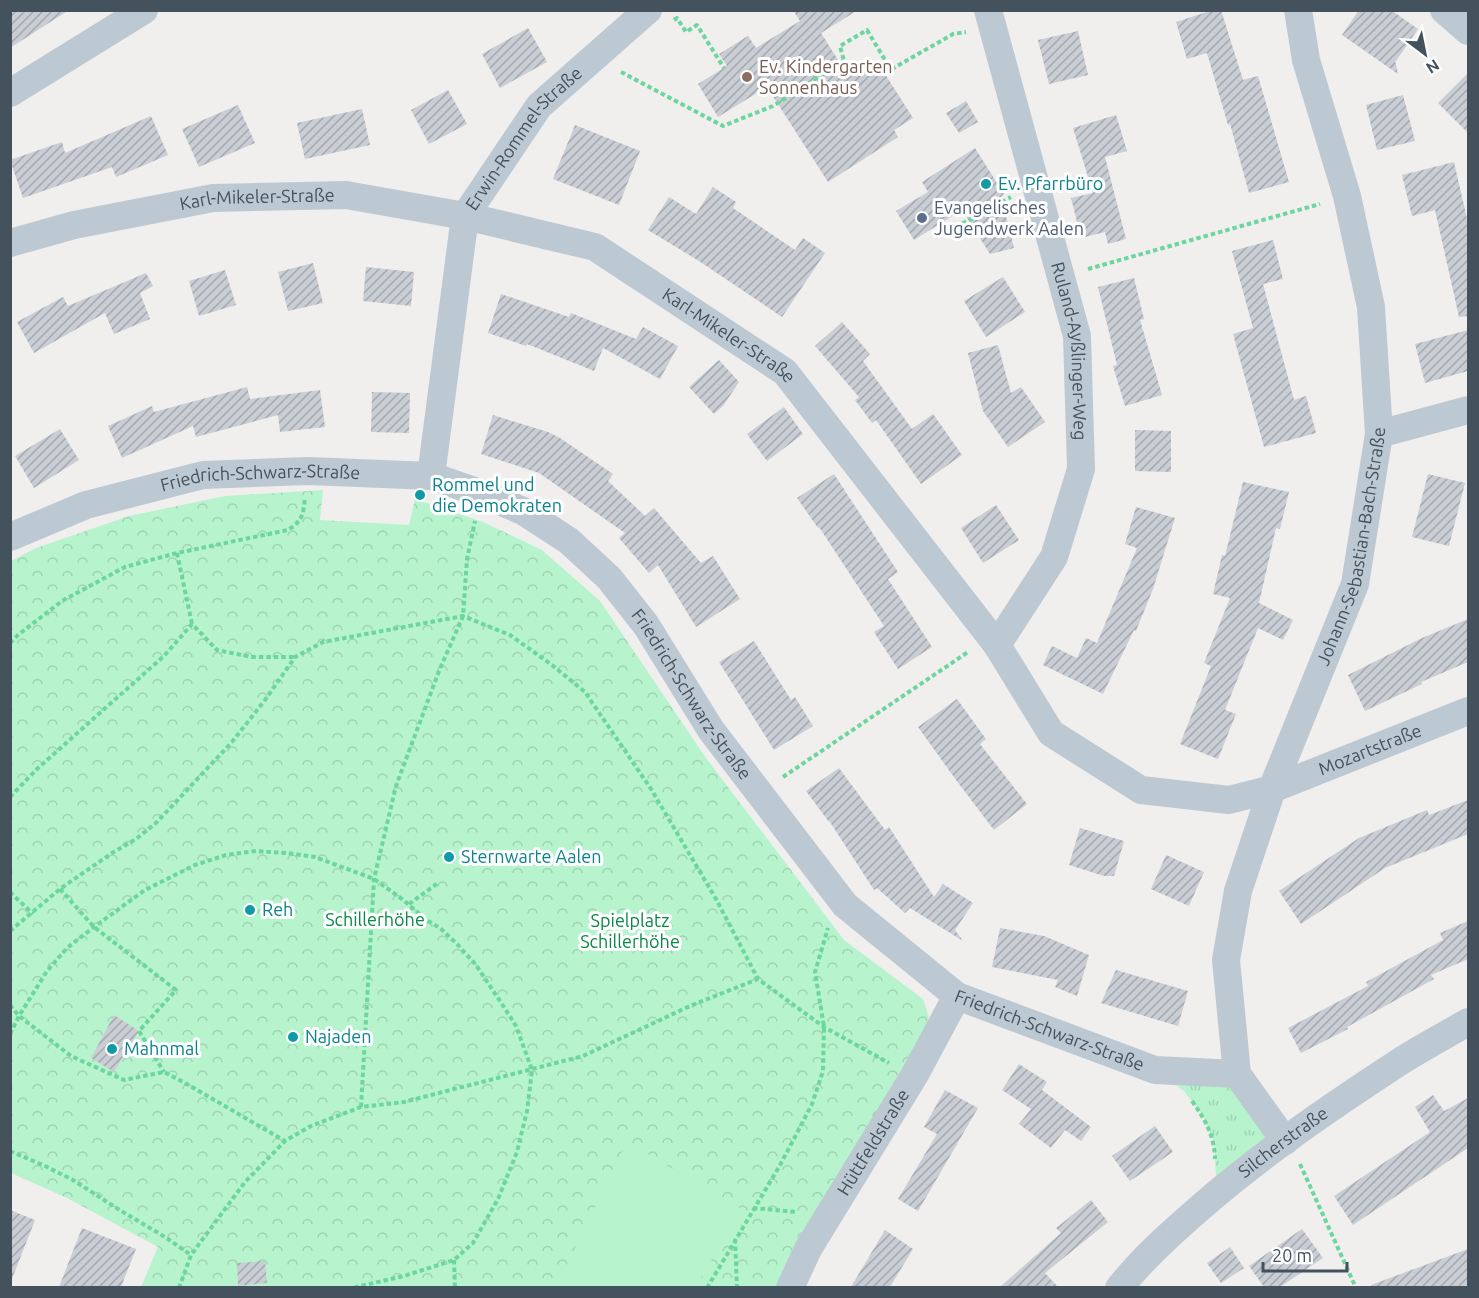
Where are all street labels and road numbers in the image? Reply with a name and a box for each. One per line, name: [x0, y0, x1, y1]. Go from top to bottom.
street label: Erwin-Rommel-Straße: [461, 62, 585, 213]
street label: Karl-Mikeler-Straße: [178, 184, 335, 213]
street label: Ruland-Ayßlinger-Weg: [1048, 259, 1091, 441]
street label: Karl-Mikeler-Straße: [659, 283, 800, 386]
street label: Johann-Sebastian-Bach-Straße: [1312, 427, 1388, 668]
street label: Friedrich-Schwarz-Straße: [158, 460, 361, 495]
street label: Friedrich-Schwarz-Straße: [628, 604, 756, 783]
street label: Mozartstraße: [1315, 720, 1424, 779]
street label: Friedrich-Schwarz-Straße: [952, 985, 1147, 1074]
street label: Hüttfeldstraße: [832, 1085, 913, 1199]
street label: Silcherstraße: [1234, 1102, 1331, 1181]

